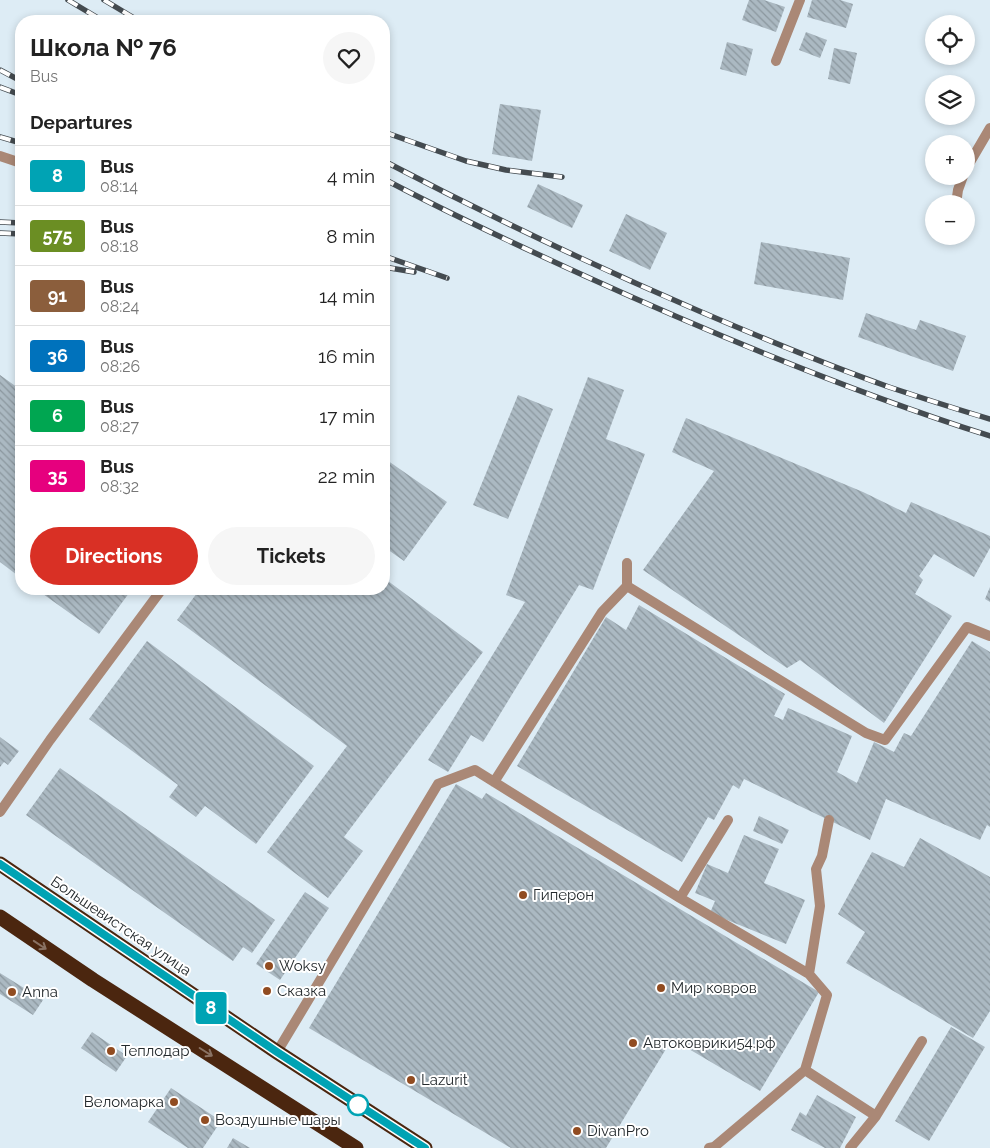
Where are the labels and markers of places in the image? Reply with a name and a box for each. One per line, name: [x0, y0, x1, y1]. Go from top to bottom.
place label: Гиперон: [533, 886, 594, 904]
marker: Гиперон: [517, 889, 529, 901]
place label: Woksy: [279, 957, 326, 975]
marker: Woksy: [263, 960, 275, 972]
place label: Мир ковров: [671, 979, 757, 997]
place label: Сказка: [277, 982, 326, 1000]
marker: Мир ковров: [655, 982, 667, 994]
place label: Anna: [22, 983, 58, 1001]
marker: Сказка: [261, 985, 273, 997]
marker: Anna: [6, 986, 18, 998]
place label: Автоковрики54.рф: [643, 1034, 775, 1052]
marker: Автоковрики54.рф: [627, 1037, 639, 1049]
place label: Теплодар: [121, 1042, 189, 1060]
marker: Теплодар: [105, 1045, 117, 1057]
place label: Lazurit: [421, 1071, 468, 1089]
marker: Lazurit: [405, 1074, 417, 1086]
place label: Веломарка: [84, 1093, 164, 1111]
unlabelled marker: [347, 1094, 369, 1116]
marker: Веломарка: [168, 1096, 180, 1108]
place label: Воздушные шары: [215, 1111, 341, 1129]
marker: Воздушные шары: [199, 1114, 211, 1126]
place label: DivanPro: [587, 1122, 649, 1140]
marker: DivanPro: [571, 1125, 583, 1137]

